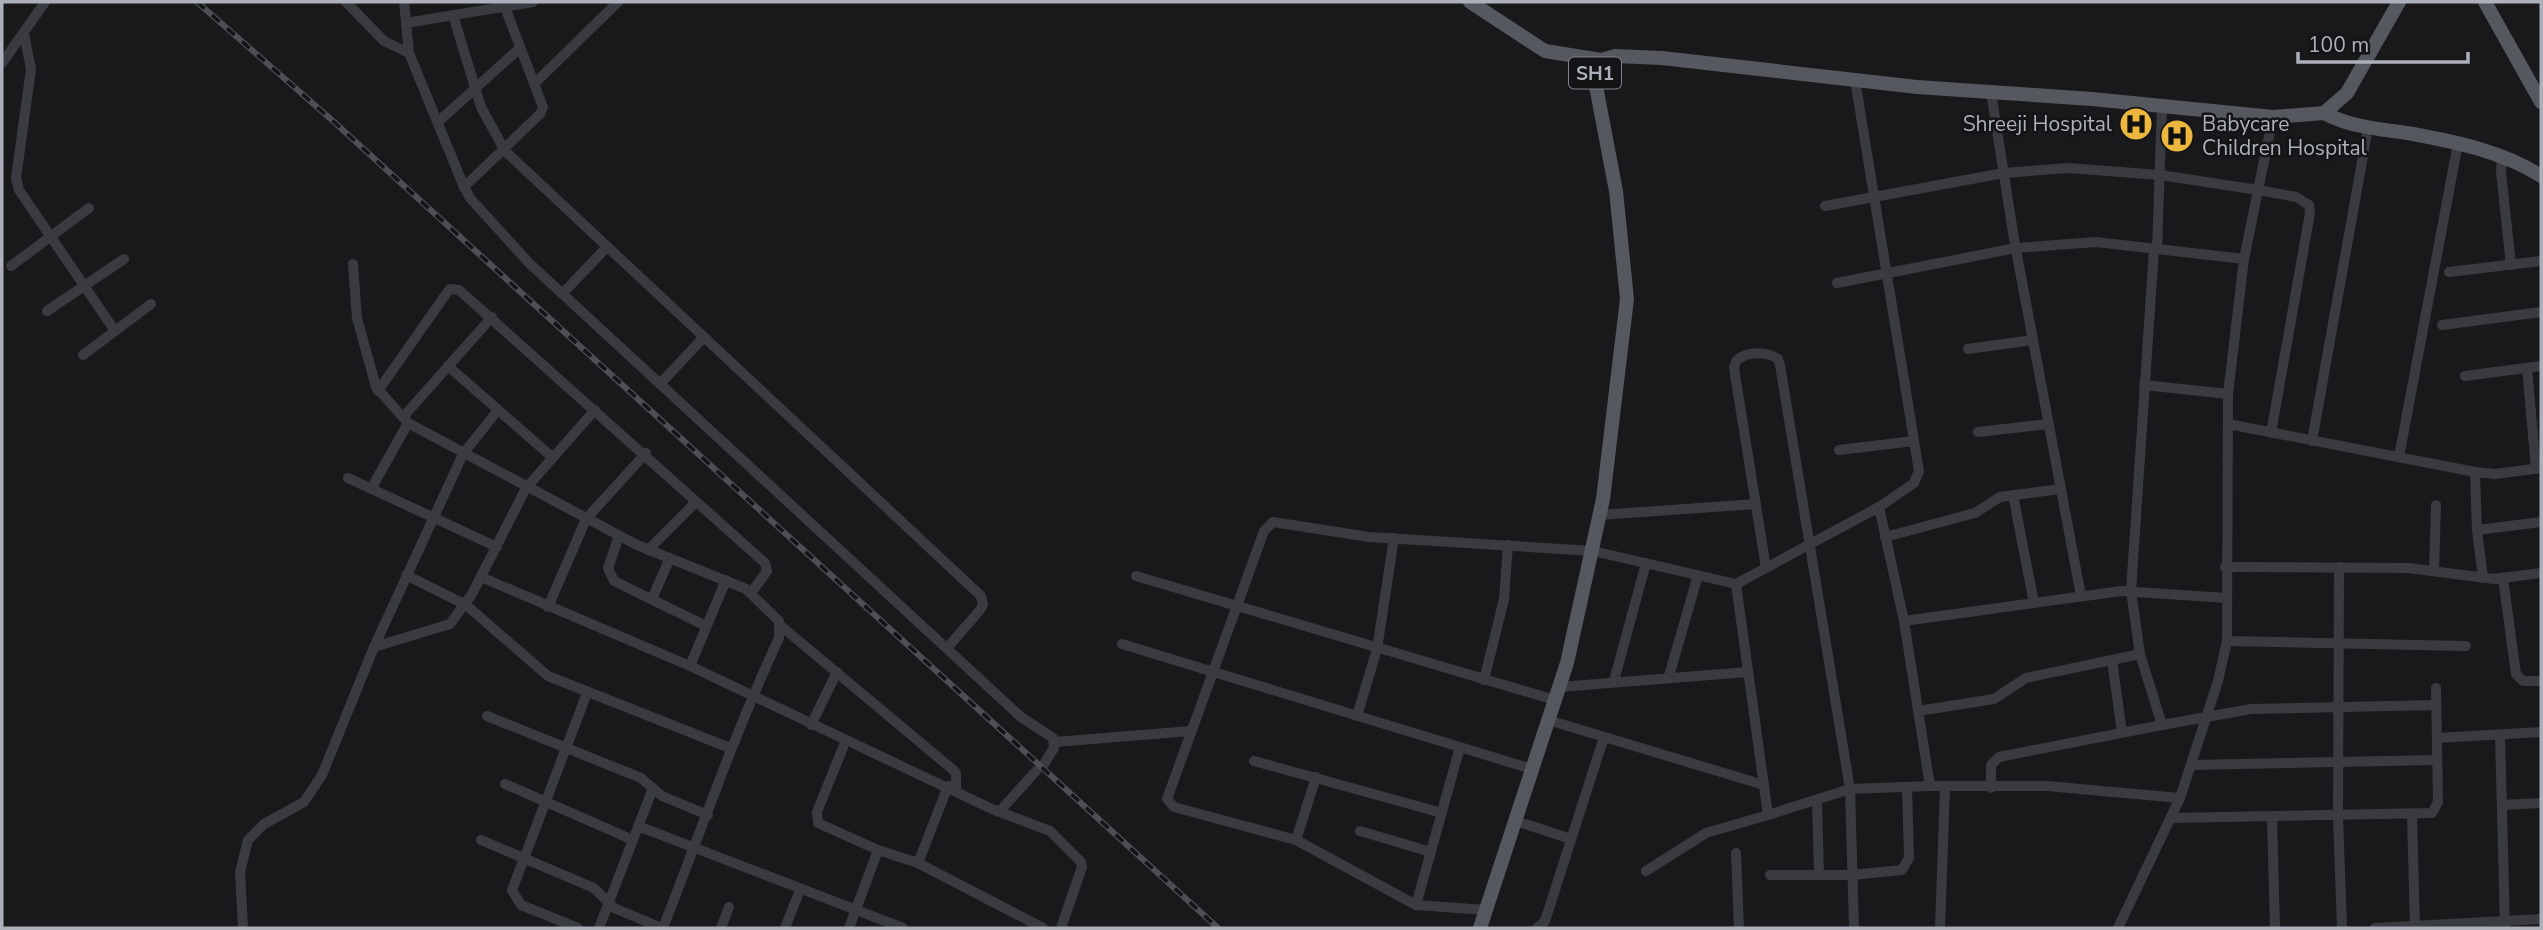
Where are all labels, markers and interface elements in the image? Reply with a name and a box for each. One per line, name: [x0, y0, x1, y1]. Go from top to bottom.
scale bar: [2298, 21, 2468, 65]
text: 100 m: [2308, 31, 2369, 59]
road number: SH1: [1569, 58, 1621, 88]
hospital icon: Shreeji Hospital: [2117, 105, 2155, 143]
place label: Shreeji Hospital: [1963, 110, 2113, 138]
place label: Babycare Children Hospital: [2202, 110, 2368, 162]
hospital icon: Babycare Children Hospital: [2158, 117, 2196, 155]

